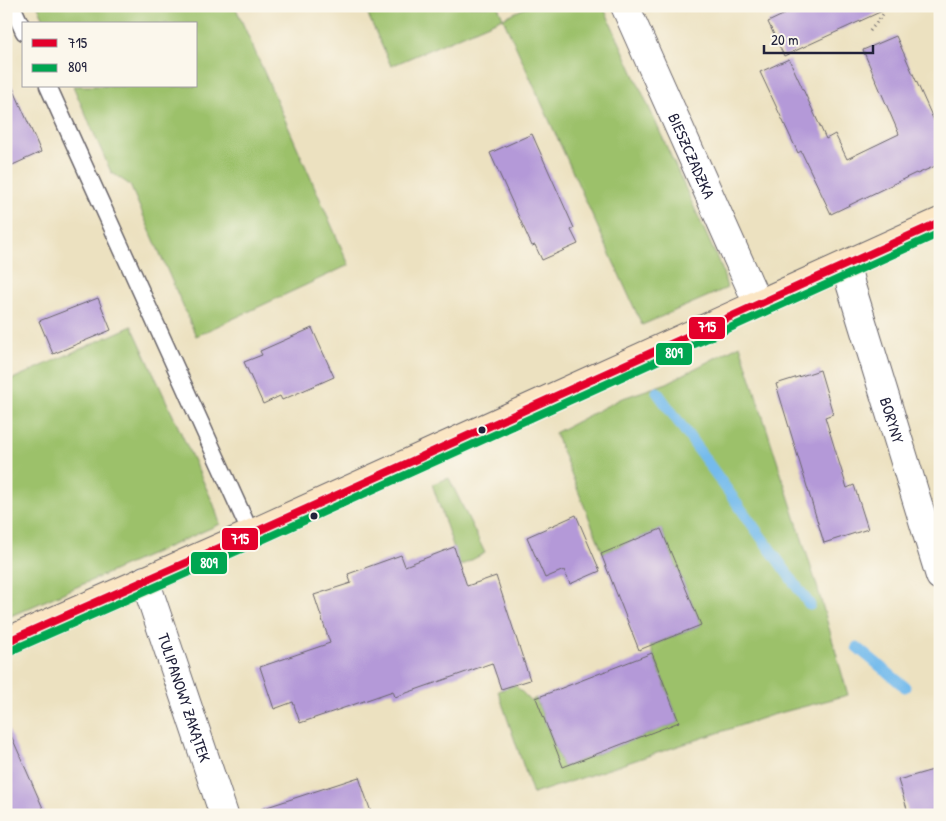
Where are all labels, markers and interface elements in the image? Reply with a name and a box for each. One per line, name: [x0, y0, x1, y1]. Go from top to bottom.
legend: [22, 22, 198, 88]
scale bar: [764, 22, 872, 54]
text: 20 m: [771, 29, 798, 50]
text: 715: [68, 32, 88, 53]
text: 809: [68, 56, 87, 77]
street label: BIESZCZADZKA: [663, 110, 721, 202]
line badge: 715: [688, 316, 726, 340]
text: 715: [697, 317, 716, 336]
line badge: 809: [655, 342, 693, 366]
text: 809: [665, 343, 684, 362]
street label: BORYNY: [875, 395, 910, 446]
unlabelled marker: [477, 425, 487, 435]
unlabelled marker: [309, 511, 319, 521]
line badge: 715: [221, 527, 259, 551]
text: 715: [230, 529, 249, 548]
line badge: 809: [190, 551, 228, 575]
text: 809: [200, 553, 219, 572]
street label: TULIPANOWY ZAKĄTEK: [153, 630, 217, 765]

